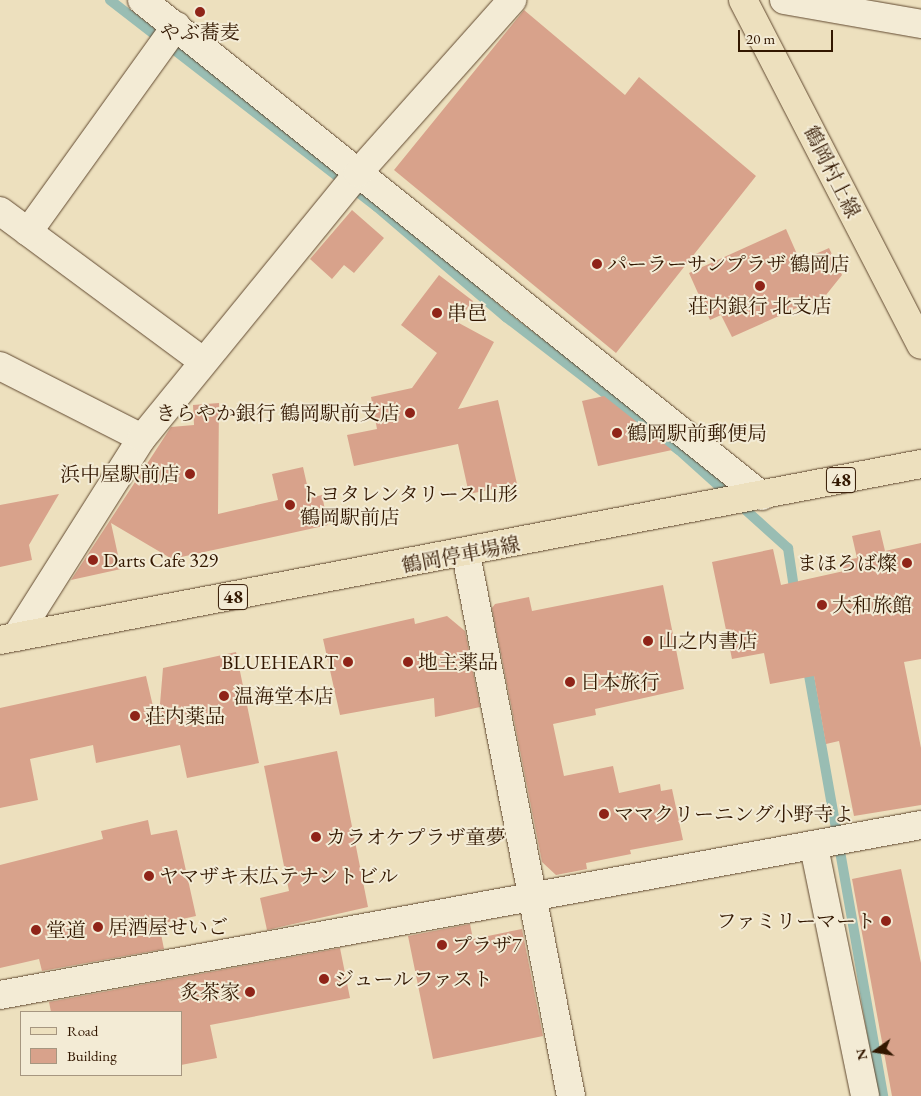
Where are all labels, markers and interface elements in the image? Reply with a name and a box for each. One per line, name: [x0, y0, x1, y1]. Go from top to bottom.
marker: やぶ蕎麦: [194, 6, 206, 18]
place label: やぶ蕎麦: [160, 20, 240, 44]
scale bar: [741, 20, 836, 52]
text: 20 m: [746, 29, 775, 48]
street label: 鶴岡村上線: [799, 122, 865, 222]
place label: パーラーサンプラザ 鶴岡店: [607, 252, 851, 276]
marker: パーラーサンプラザ 鶴岡店: [591, 258, 603, 270]
marker: 荘内銀行 北支店: [754, 280, 766, 292]
place label: 荘内銀行 北支店: [688, 294, 832, 318]
place label: 串邑: [447, 301, 487, 325]
marker: 串邑: [431, 307, 443, 319]
place label: きらやか銀行 鶴岡駅前支店: [156, 401, 400, 425]
marker: きらやか銀行 鶴岡駅前支店: [404, 407, 416, 419]
place label: 鶴岡駅前郵便局: [627, 421, 767, 445]
marker: 鶴岡駅前郵便局: [611, 427, 623, 439]
place label: 浜中屋駅前店: [60, 462, 180, 486]
road number: 48: [825, 464, 857, 496]
marker: 浜中屋駅前店: [184, 468, 196, 480]
place label: トヨタレンタリース山形 鶴岡駅前店: [300, 482, 520, 529]
marker: トヨタレンタリース山形 鶴岡駅前店: [284, 499, 296, 511]
street label: 鶴岡停車場線: [400, 532, 522, 578]
place label: Darts Cafe 329: [103, 548, 218, 572]
place label: まほろば燦: [797, 551, 897, 575]
marker: Darts Cafe 329: [87, 554, 99, 566]
marker: まほろば燦: [901, 557, 913, 569]
road number: 48: [217, 580, 249, 614]
place label: 大和旅館: [832, 593, 912, 617]
marker: 大和旅館: [816, 599, 828, 611]
place label: 山之内書店: [658, 629, 758, 653]
marker: 山之内書店: [642, 635, 654, 647]
place label: BLUEHEART: [222, 650, 338, 674]
place label: 地主薬品: [418, 650, 498, 674]
marker: BLUEHEART: [342, 656, 354, 668]
marker: 地主薬品: [402, 656, 414, 668]
place label: 日本旅行: [580, 670, 660, 694]
marker: 日本旅行: [564, 676, 576, 688]
place label: 温海堂本店: [234, 684, 334, 708]
marker: 温海堂本店: [218, 690, 230, 702]
place label: 荘内薬品: [145, 704, 225, 728]
marker: 荘内薬品: [129, 710, 141, 722]
place label: ママクリーニング小野寺よ: [614, 802, 854, 826]
marker: ママクリーニング小野寺よ: [598, 808, 610, 820]
place label: カラオケプラザ童夢: [326, 825, 506, 849]
marker: カラオケプラザ童夢: [310, 831, 322, 843]
place label: ヤマザキ末広テナントビル: [159, 864, 399, 888]
marker: ヤマザキ末広テナントビル: [143, 870, 155, 882]
place label: ファミリーマート: [716, 909, 876, 933]
place label: 居酒屋せいご: [108, 915, 228, 939]
marker: ファミリーマート: [880, 915, 892, 927]
place label: 堂道: [46, 918, 86, 942]
marker: 居酒屋せいご: [92, 921, 104, 933]
marker: 堂道: [30, 924, 42, 936]
place label: プラザ7: [452, 933, 522, 957]
marker: プラザ7: [436, 939, 448, 951]
place label: ジュールファスト: [334, 967, 494, 991]
marker: ジュールファスト: [318, 973, 330, 985]
place label: 炙茶家: [180, 980, 240, 1004]
marker: 炙茶家: [244, 986, 256, 998]
legend: [20, 1011, 182, 1076]
text: Road: [67, 1021, 98, 1040]
north arrow: [851, 1026, 901, 1076]
text: Building: [67, 1046, 117, 1065]
text: N: [851, 1047, 871, 1062]

